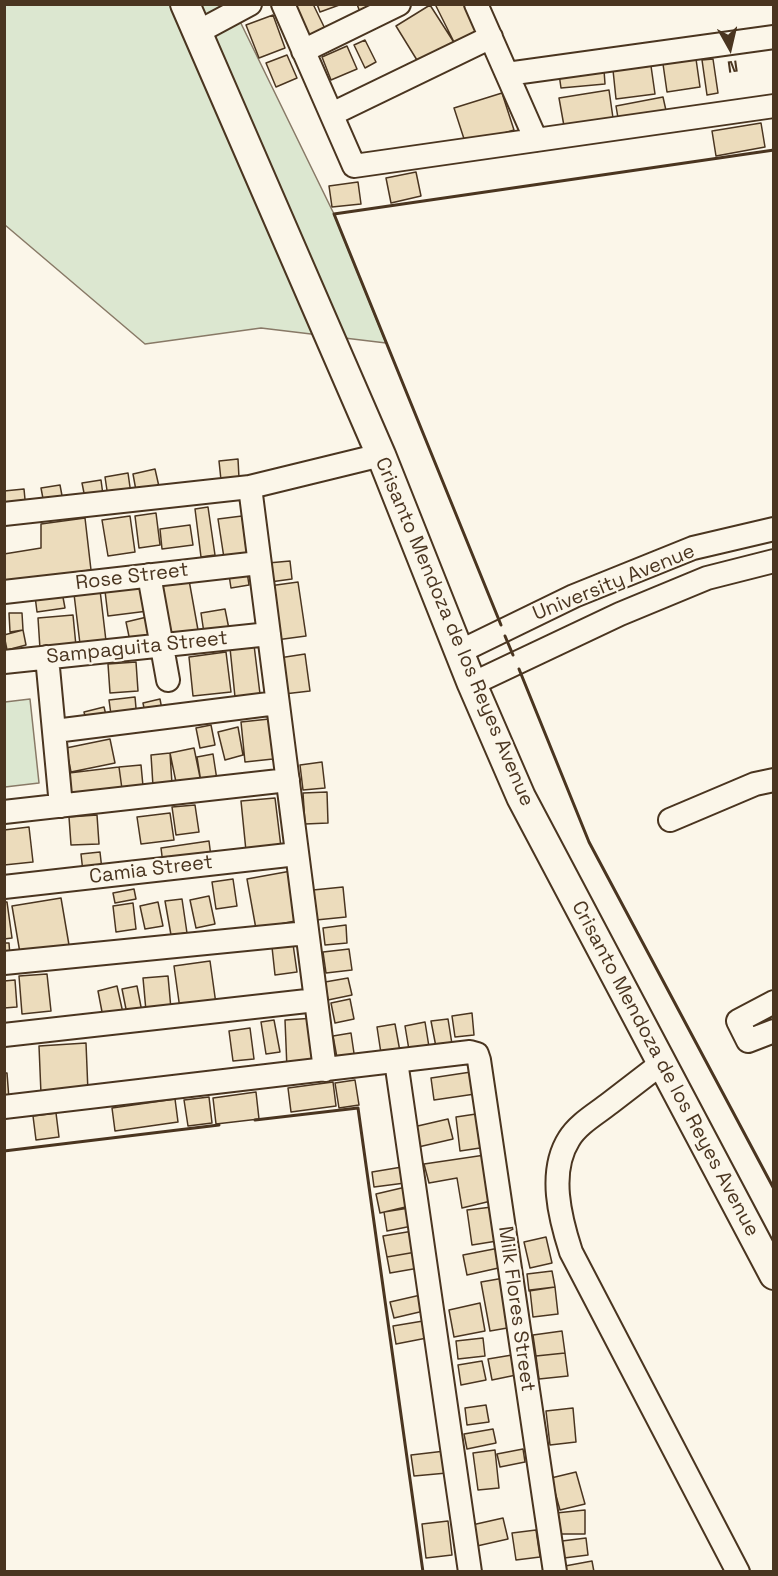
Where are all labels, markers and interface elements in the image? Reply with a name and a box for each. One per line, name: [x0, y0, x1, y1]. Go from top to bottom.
north arrow: [700, 18, 760, 78]
text: N: [726, 55, 739, 77]
street label: Crisanto Mendoza de los Reyes Avenue: [369, 454, 539, 810]
street label: University Avenue: [529, 540, 699, 626]
street label: Rose Street: [74, 558, 190, 596]
street label: Sampaguita Street: [45, 627, 229, 669]
street label: Camia Street: [88, 851, 214, 889]
street label: Crisanto Mendoza de los Reyes Avenue: [566, 897, 764, 1241]
street label: Milk Flores Street: [493, 1225, 539, 1393]

